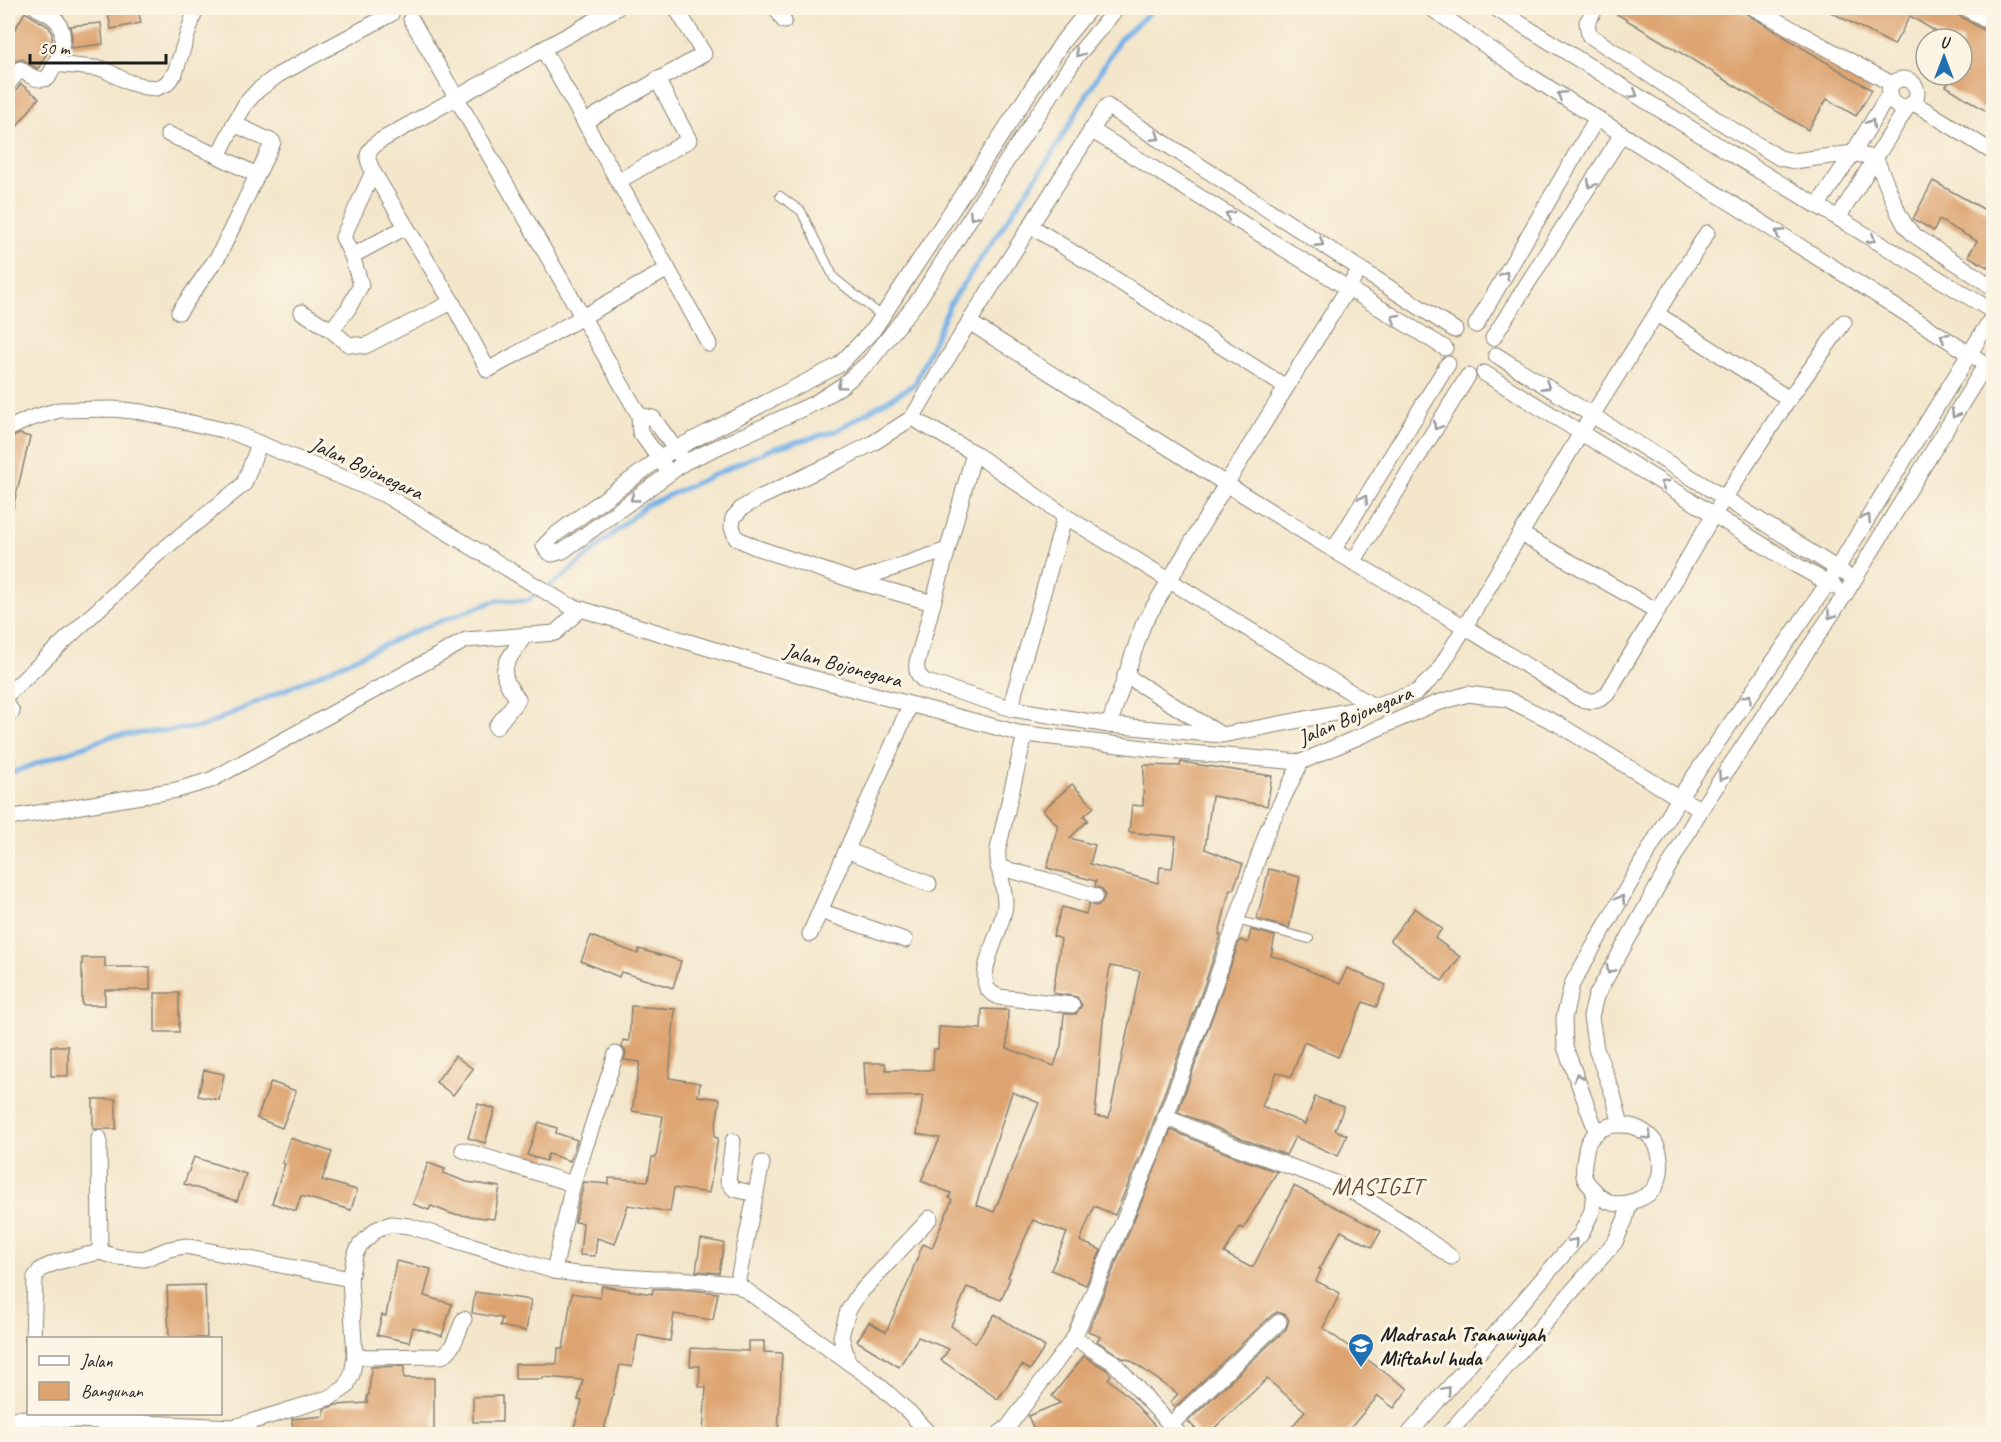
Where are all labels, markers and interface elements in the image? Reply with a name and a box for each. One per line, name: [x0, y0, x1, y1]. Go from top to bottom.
scale bar: [30, 27, 166, 65]
north arrow: [1914, 27, 1974, 87]
text: U: [1940, 33, 1951, 53]
text: 50 m: [39, 37, 72, 59]
one-way arrow: [1076, 46, 1087, 57]
one-way arrow: [1628, 86, 1638, 98]
one-way arrow: [1557, 91, 1567, 103]
one-way arrow: [1864, 119, 1876, 129]
one-way arrow: [1150, 130, 1160, 142]
one-way arrow: [1587, 177, 1598, 188]
one-way arrow: [968, 210, 980, 220]
one-way arrow: [1225, 210, 1235, 222]
one-way arrow: [1775, 229, 1785, 241]
one-way arrow: [1866, 231, 1876, 243]
one-way arrow: [1314, 235, 1324, 247]
one-way arrow: [1498, 271, 1510, 281]
one-way arrow: [1391, 313, 1401, 325]
one-way arrow: [1940, 333, 1950, 345]
one-way arrow: [837, 378, 848, 389]
one-way arrow: [1539, 379, 1550, 390]
one-way arrow: [1951, 408, 1963, 418]
one-way arrow: [1433, 420, 1445, 430]
street label: Jalan Bojonegara: [306, 430, 429, 506]
one-way arrow: [1660, 480, 1670, 491]
one-way arrow: [629, 490, 640, 501]
one-way arrow: [1357, 495, 1369, 505]
one-way arrow: [1860, 514, 1872, 524]
one-way arrow: [1827, 608, 1838, 619]
street label: Jalan Bojonegara: [780, 637, 906, 694]
street label: Jalan Bojonegara: [1293, 679, 1417, 751]
one-way arrow: [1741, 694, 1752, 705]
one-way arrow: [1718, 770, 1729, 781]
one-way arrow: [1614, 895, 1625, 905]
one-way arrow: [1606, 964, 1617, 974]
one-way arrow: [1572, 1073, 1585, 1083]
one-way arrow: [1641, 1129, 1652, 1140]
district label: MASIGIT: [1332, 1171, 1428, 1201]
one-way arrow: [1567, 1238, 1578, 1249]
place label: Madrasah Tsanawiyah Miftahul huda: [1380, 1321, 1547, 1371]
school or university icon: Madrasah Tsanawiyah Miftahul huda: [1346, 1331, 1376, 1369]
legend: [27, 1337, 222, 1415]
text: Jalan: [80, 1350, 113, 1372]
text: Bangunan: [81, 1380, 144, 1402]
one-way arrow: [1440, 1386, 1451, 1397]

